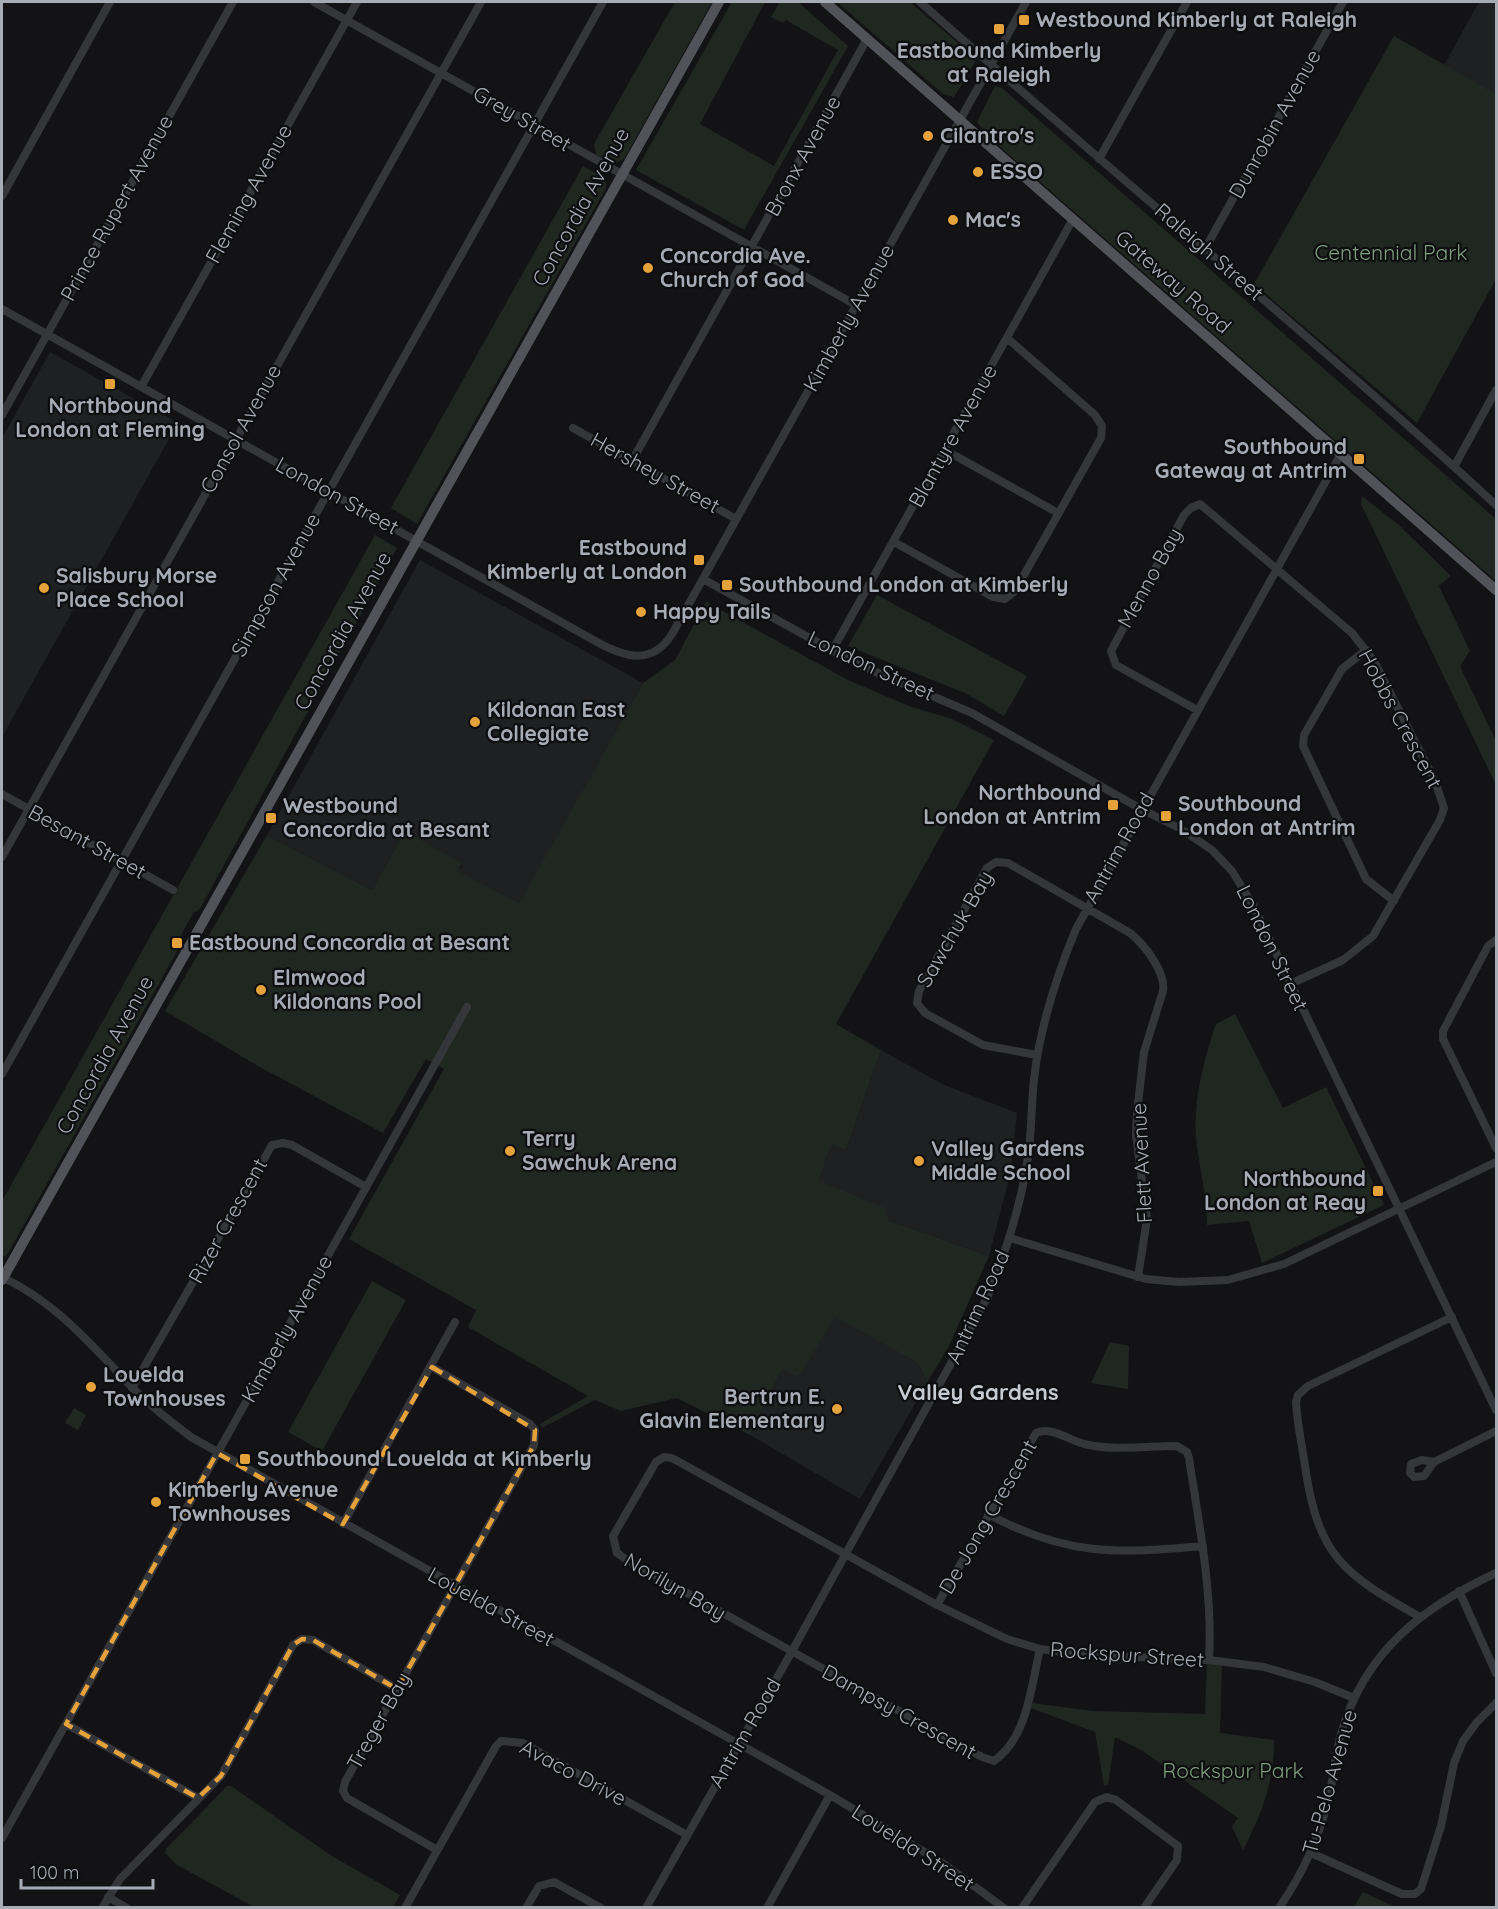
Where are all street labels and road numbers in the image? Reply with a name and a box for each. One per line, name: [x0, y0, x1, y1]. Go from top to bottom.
street label: Dunrobin Avenue: [1222, 44, 1326, 203]
street label: Grey Street: [469, 80, 576, 157]
street label: Bronx Avenue: [758, 91, 846, 220]
street label: Prince Rupert Avenue: [54, 110, 178, 305]
street label: Fleming Avenue: [199, 120, 297, 268]
street label: Concordia Avenue: [526, 123, 634, 290]
street label: Raleigh Street: [1150, 197, 1270, 306]
street label: Gateway Road: [1110, 224, 1237, 339]
street label: Kimberly Avenue: [797, 239, 899, 396]
street label: Consol Avenue: [194, 359, 286, 498]
street label: Blantyre Avenue: [902, 360, 1002, 512]
street label: Hershey Street: [586, 426, 725, 518]
street label: London Street: [271, 451, 404, 540]
street label: Simpson Avenue: [225, 508, 325, 661]
street label: Menno Bay: [1111, 523, 1187, 632]
street label: Concordia Avenue: [288, 547, 396, 714]
street label: London Street: [804, 624, 939, 706]
street label: Hobbs Crescent: [1353, 644, 1448, 793]
street label: Antrim Road: [1077, 788, 1159, 907]
street label: Besant Street: [24, 798, 151, 884]
street label: Sawchuk Bay: [910, 866, 998, 991]
street label: London Street: [1231, 880, 1315, 1015]
street label: Concordia Avenue: [50, 971, 158, 1138]
street label: Flett Avenue: [1125, 1102, 1157, 1224]
street label: Rizer Crescent: [182, 1153, 272, 1288]
street label: Antrim Road: [939, 1246, 1015, 1368]
street label: Kimberly Avenue: [235, 1250, 337, 1407]
street label: De Jong Crescent: [932, 1435, 1042, 1598]
street label: Norilyn Bay: [620, 1547, 731, 1626]
street label: Louelda Street: [424, 1561, 559, 1652]
street label: Rockspur Street: [1049, 1636, 1205, 1672]
street label: Dampsy Crescent: [818, 1658, 981, 1764]
street label: Treger Bay: [341, 1667, 416, 1774]
street label: Antrim Road: [702, 1673, 786, 1792]
street label: Tu-Pelo Avenue: [1296, 1706, 1362, 1857]
street label: Avaco Drive: [516, 1733, 631, 1811]
street label: Louelda Street: [847, 1798, 980, 1896]

